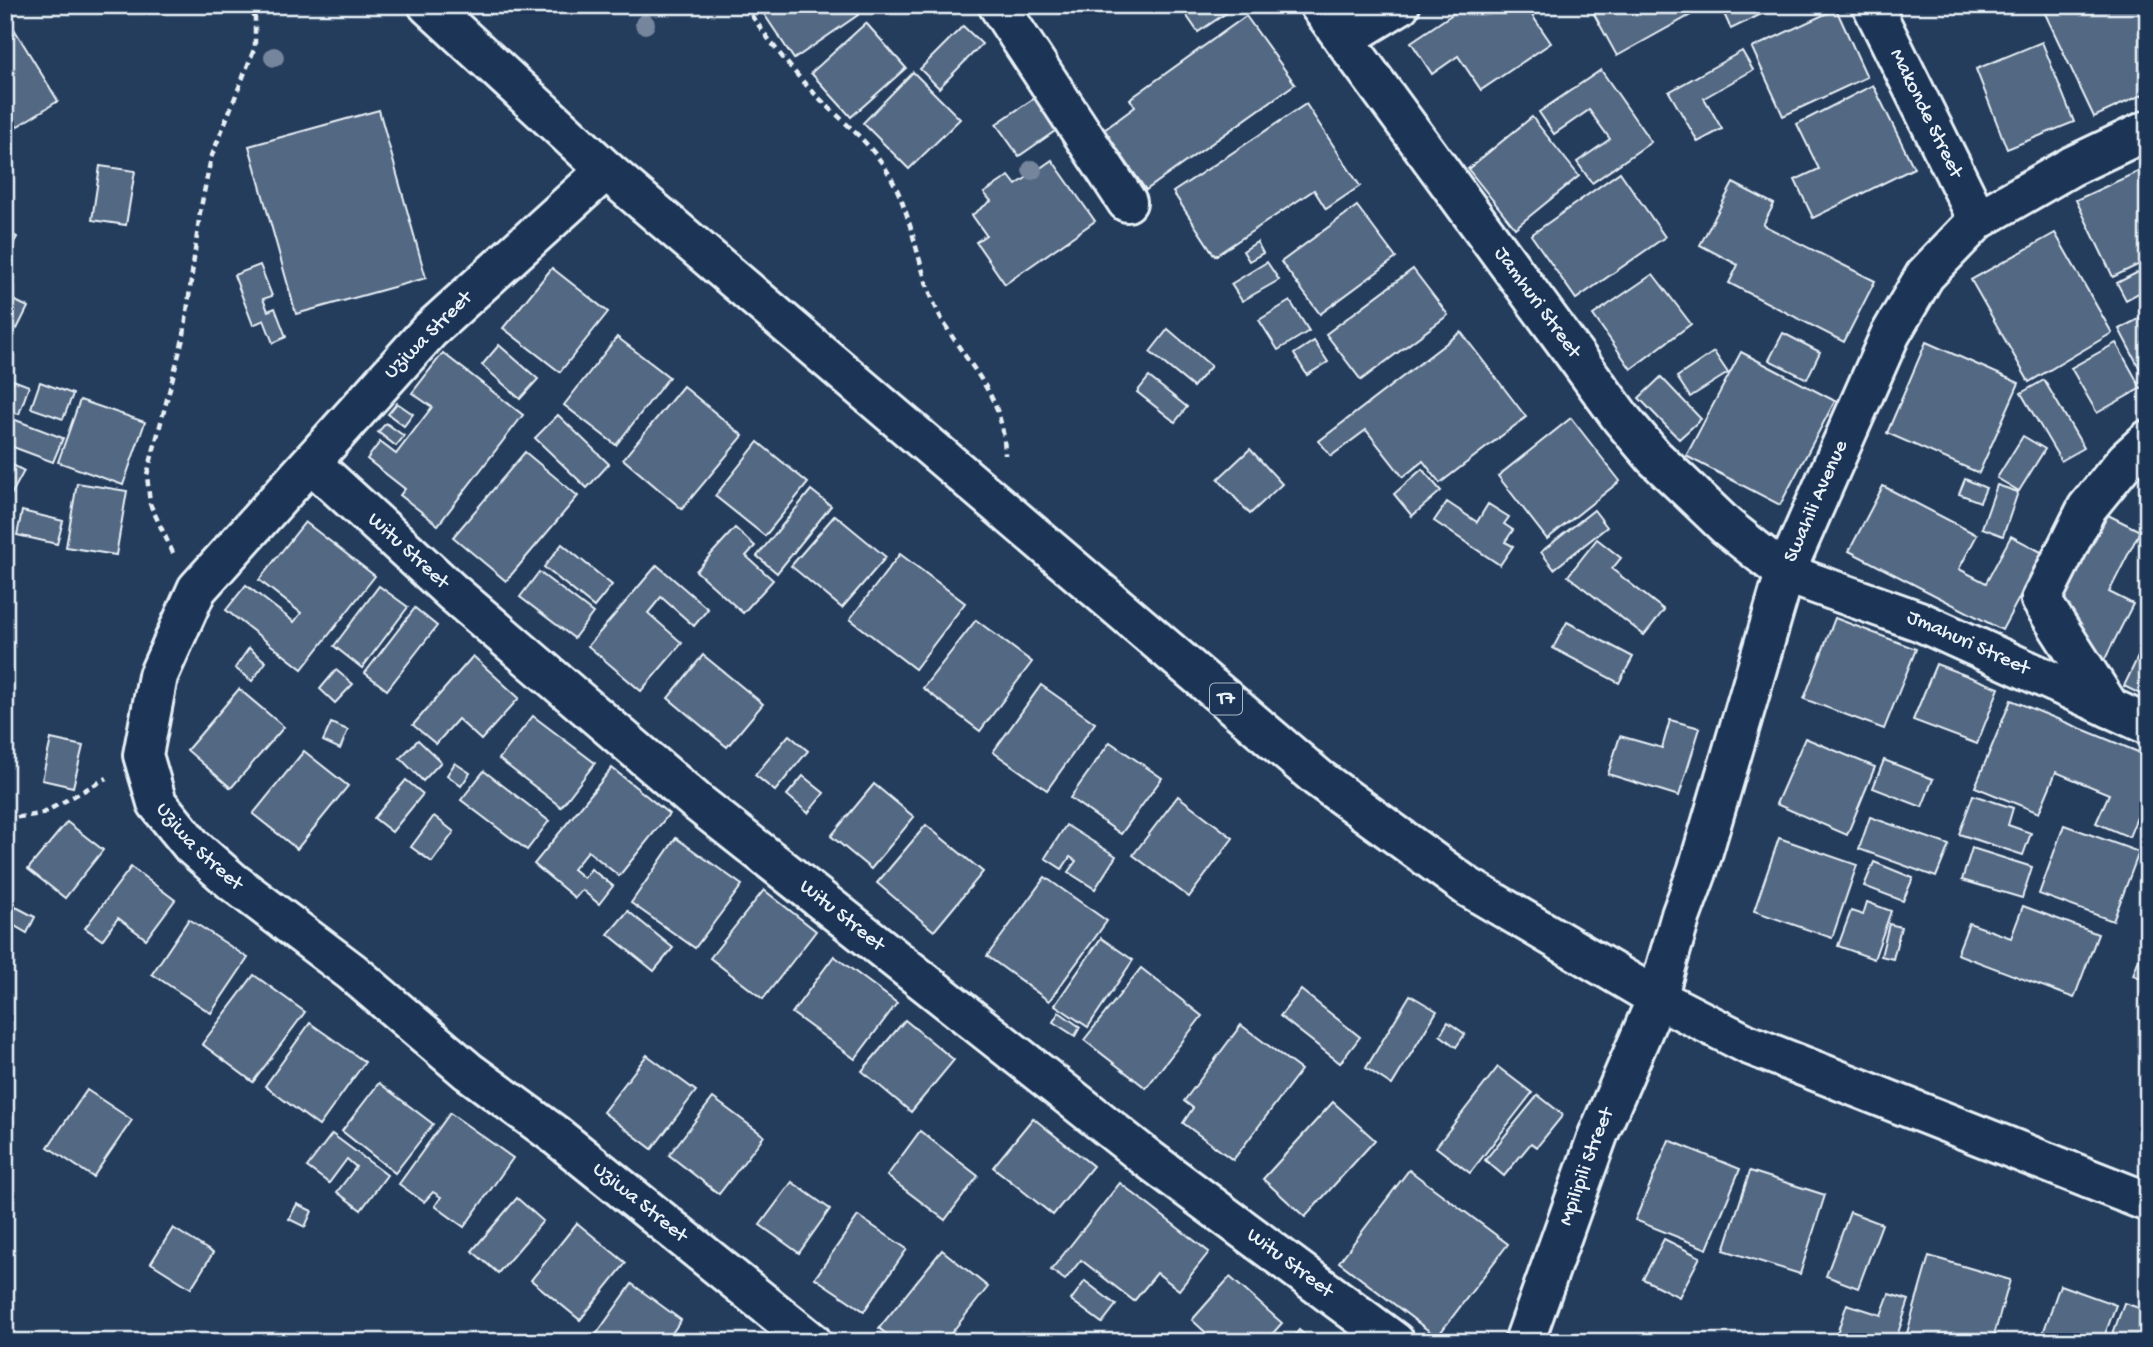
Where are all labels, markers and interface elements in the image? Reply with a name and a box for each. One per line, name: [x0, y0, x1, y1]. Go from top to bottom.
street label: Makonde Street: [1883, 45, 1969, 184]
street label: Jamhuri Street: [1488, 242, 1587, 365]
street label: Uziwa Street: [380, 285, 480, 385]
street label: Swahili Avenue: [1779, 436, 1855, 567]
street label: Witu Street: [362, 508, 455, 597]
street label: Jmahuri Street: [1903, 605, 2035, 683]
road number: T7: [1210, 684, 1242, 714]
street label: Uziwa Street: [150, 798, 249, 899]
street label: Witu Street: [794, 875, 891, 959]
street label: Mpilipili Street: [1554, 1102, 1622, 1229]
street label: Uziwa Street: [587, 1157, 694, 1250]
street label: Witu Street: [1241, 1223, 1340, 1306]

